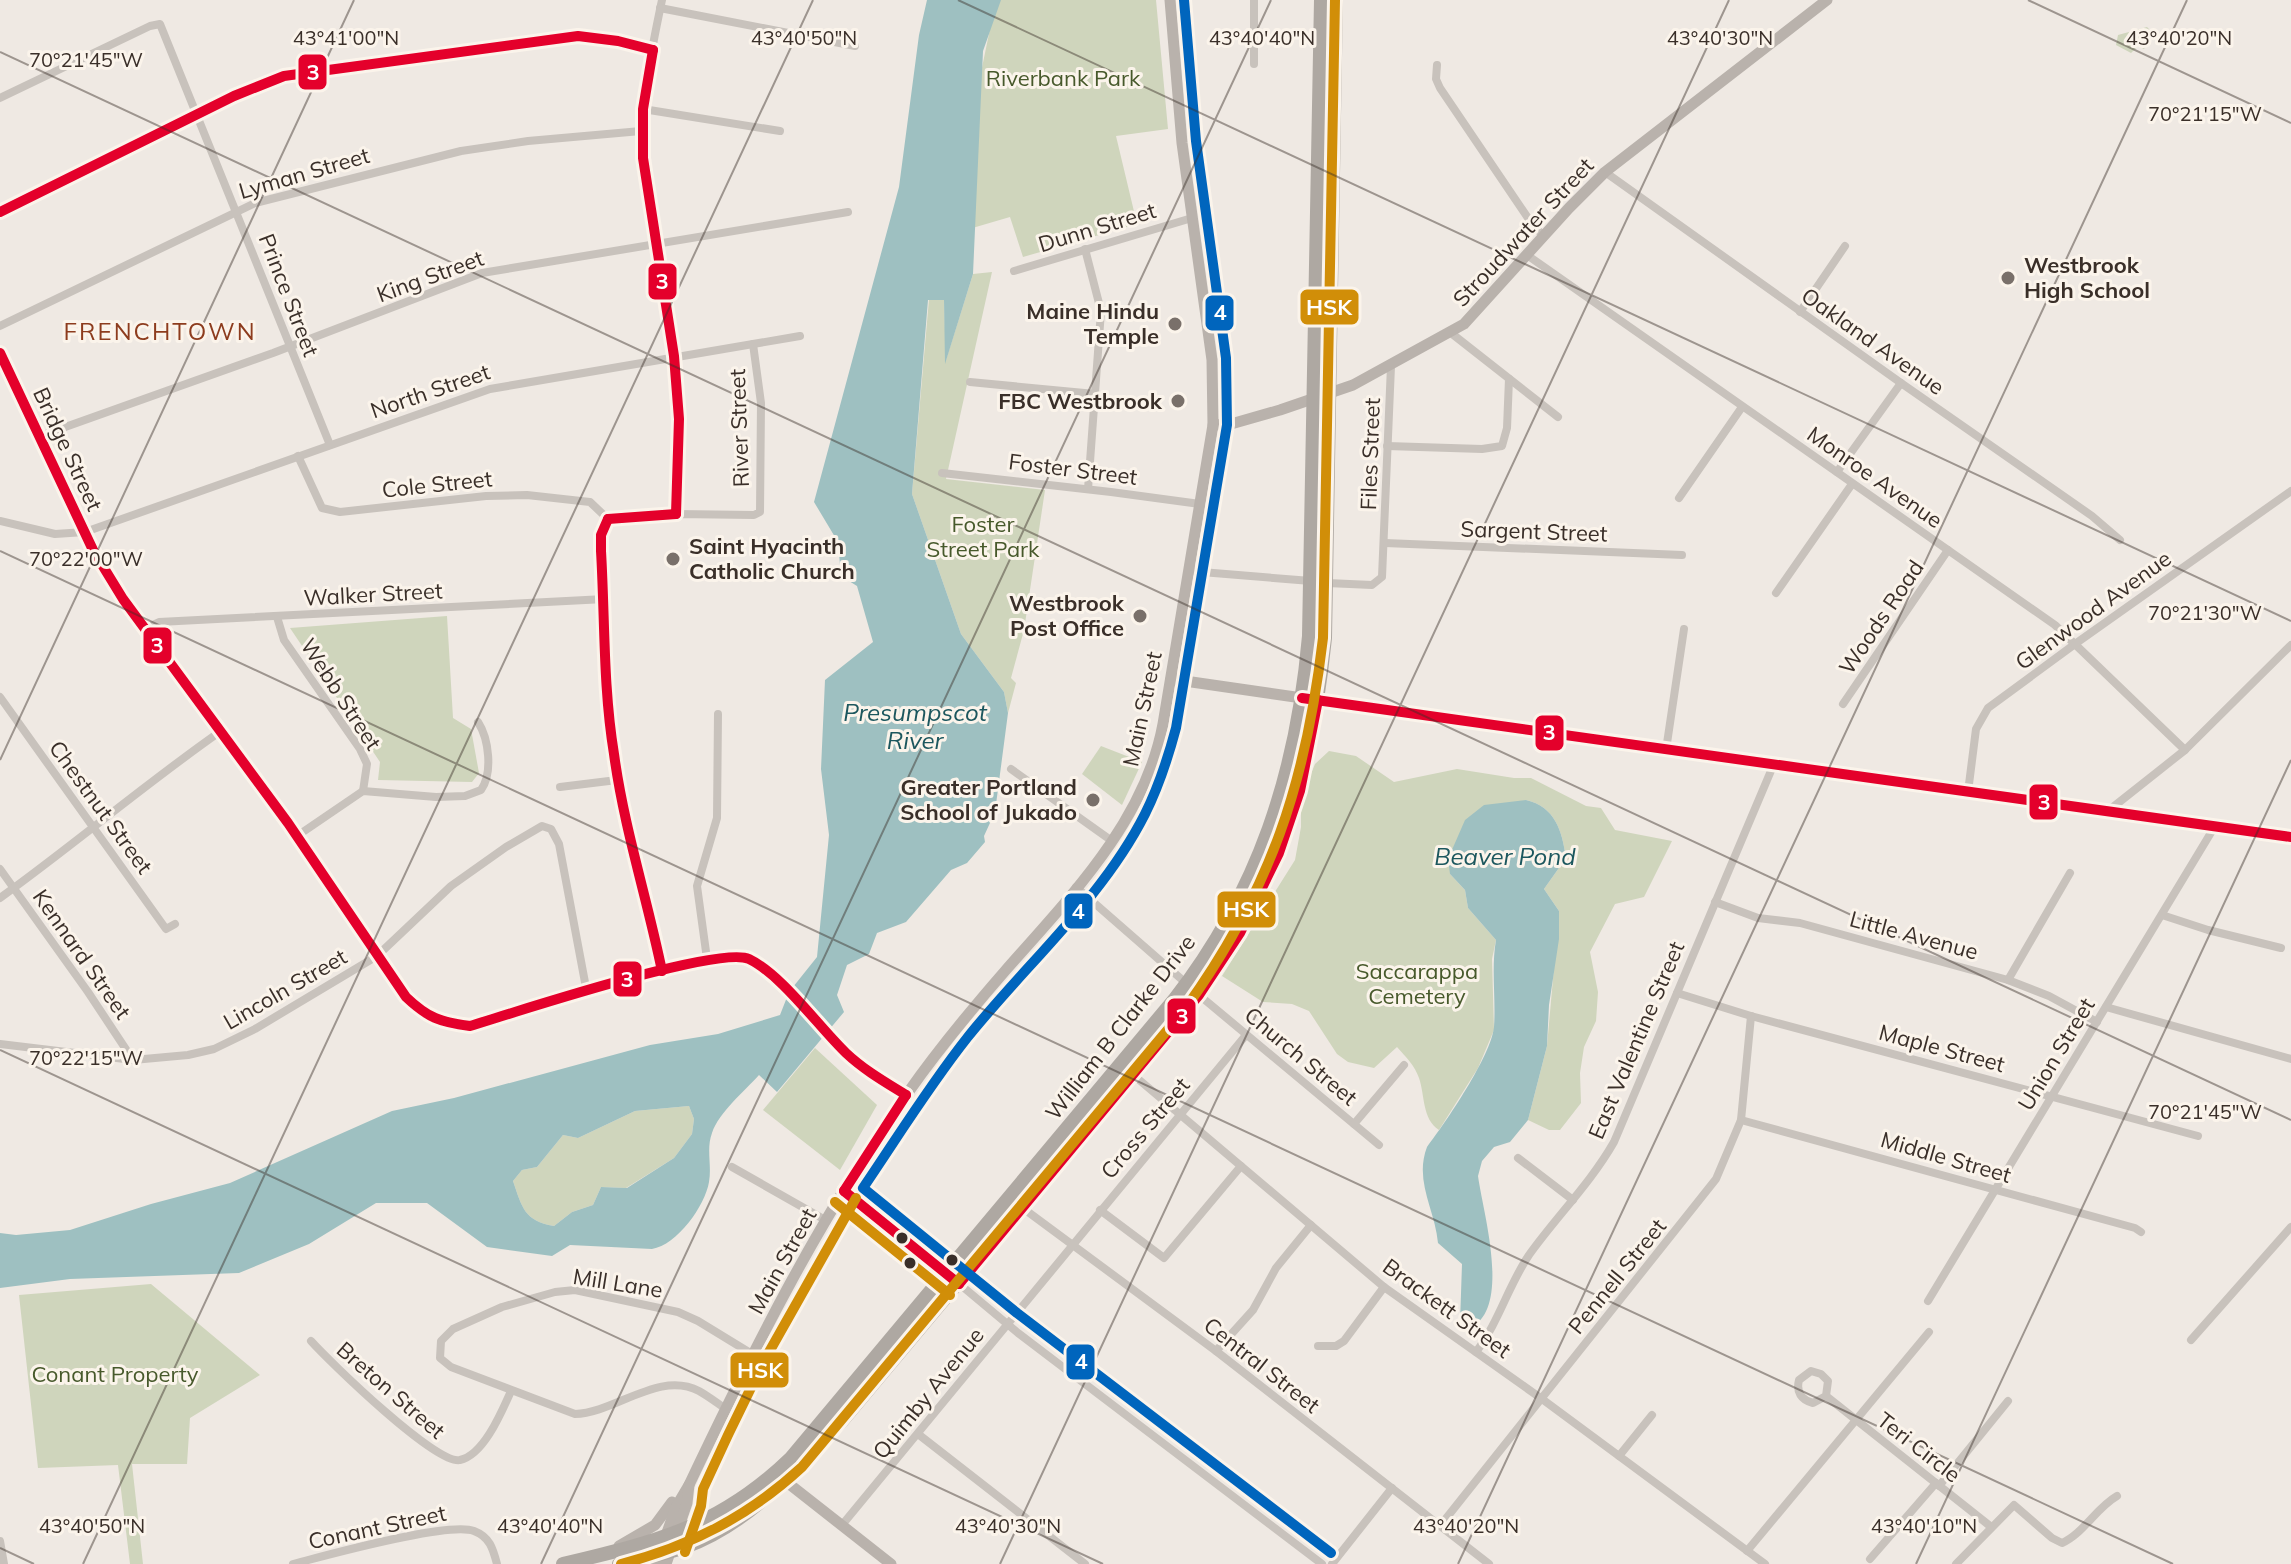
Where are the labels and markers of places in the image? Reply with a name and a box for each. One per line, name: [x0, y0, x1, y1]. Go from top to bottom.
place label: Westbrook High School: [2024, 251, 2150, 304]
marker: Westbrook High School: [1999, 269, 2017, 287]
place label: Maine Hindu Temple: [1026, 297, 1159, 350]
marker: Maine Hindu Temple: [1166, 315, 1184, 333]
place label: FBC Westbrook: [998, 387, 1163, 415]
marker: FBC Westbrook: [1169, 392, 1187, 410]
place label: Saint Hyacinth Catholic Church: [689, 532, 855, 585]
marker: Saint Hyacinth Catholic Church: [664, 550, 682, 568]
place label: Westbrook Post Office: [1009, 589, 1125, 642]
marker: Westbrook Post Office: [1131, 607, 1149, 625]
place label: Greater Portland School of Jukado: [900, 773, 1077, 826]
marker: Greater Portland School of Jukado: [1084, 791, 1102, 809]
unlabelled marker: [894, 1230, 910, 1246]
unlabelled marker: [944, 1252, 960, 1268]
unlabelled marker: [902, 1255, 918, 1271]

